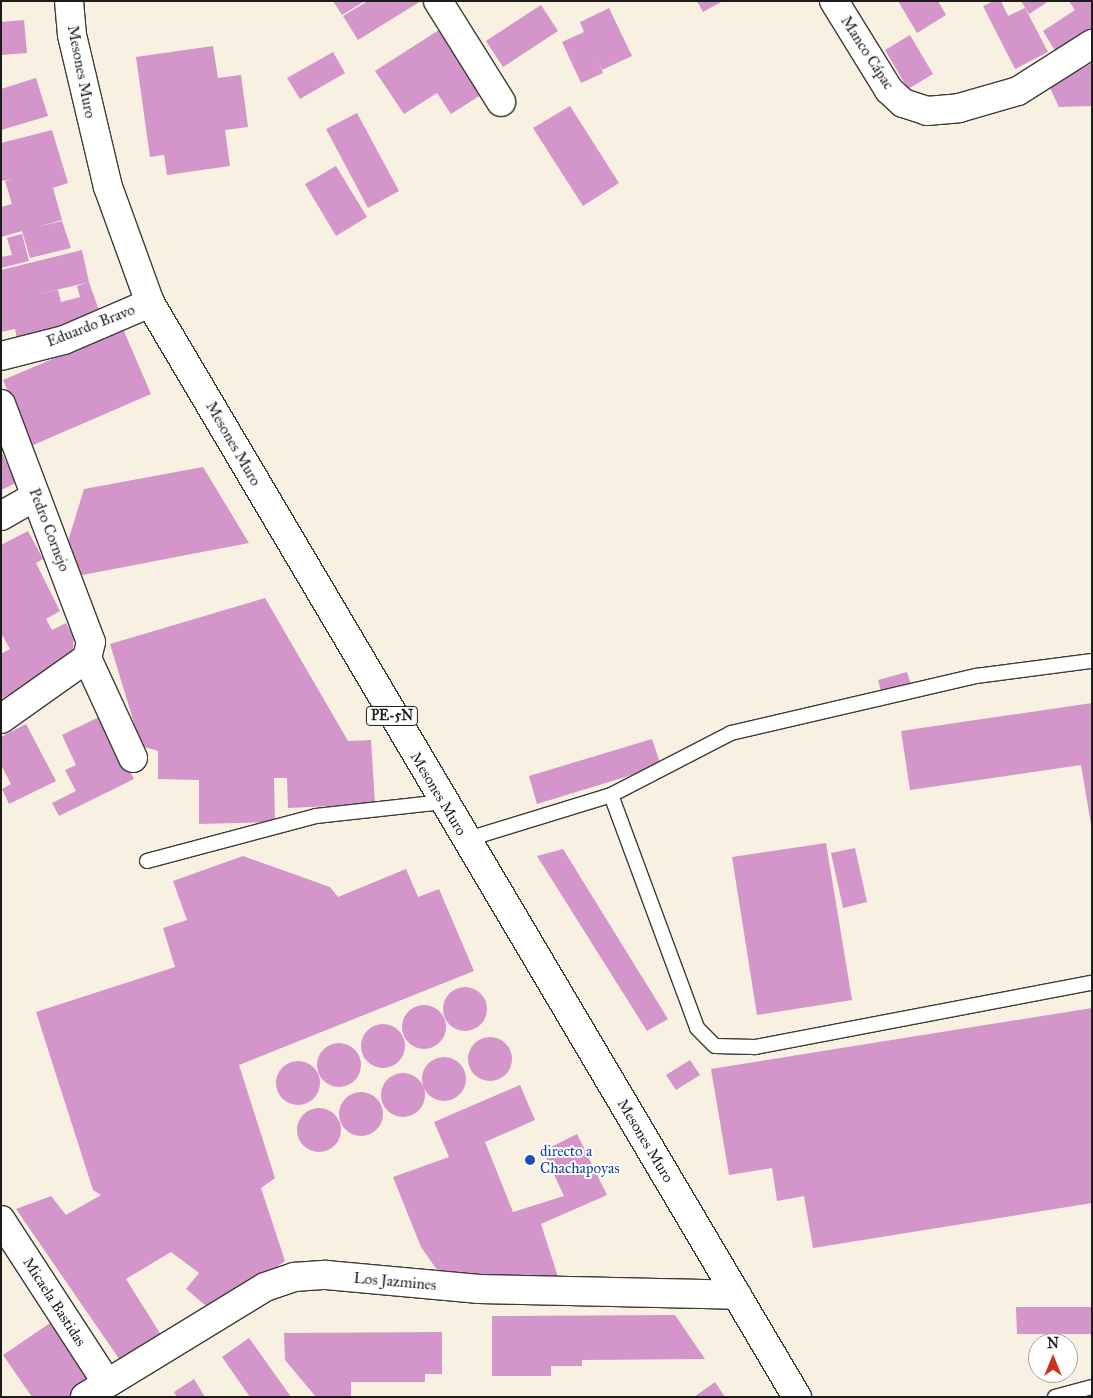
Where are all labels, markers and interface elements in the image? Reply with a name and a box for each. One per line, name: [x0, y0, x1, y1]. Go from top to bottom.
street label: Manco Cápac: [837, 13, 897, 93]
street label: Mesones Muro: [63, 24, 99, 120]
street label: Eduardo Bravo: [44, 301, 138, 351]
street label: Mesones Muro: [202, 399, 264, 489]
street label: Pedro Cornejo: [25, 486, 73, 574]
road number: PE-5N: [366, 704, 418, 728]
street label: Mesones Muro: [406, 749, 470, 839]
street label: Mesones Muro: [613, 1096, 677, 1186]
place label: directo a Chachapoyas: [540, 1142, 620, 1177]
marker: directo a Chachapoyas: [524, 1154, 536, 1166]
street label: Micaela Bastidas: [19, 1254, 89, 1350]
street label: Los Jazmines: [353, 1269, 437, 1295]
north arrow: [1028, 1333, 1078, 1383]
text: N: [1047, 1335, 1059, 1352]

